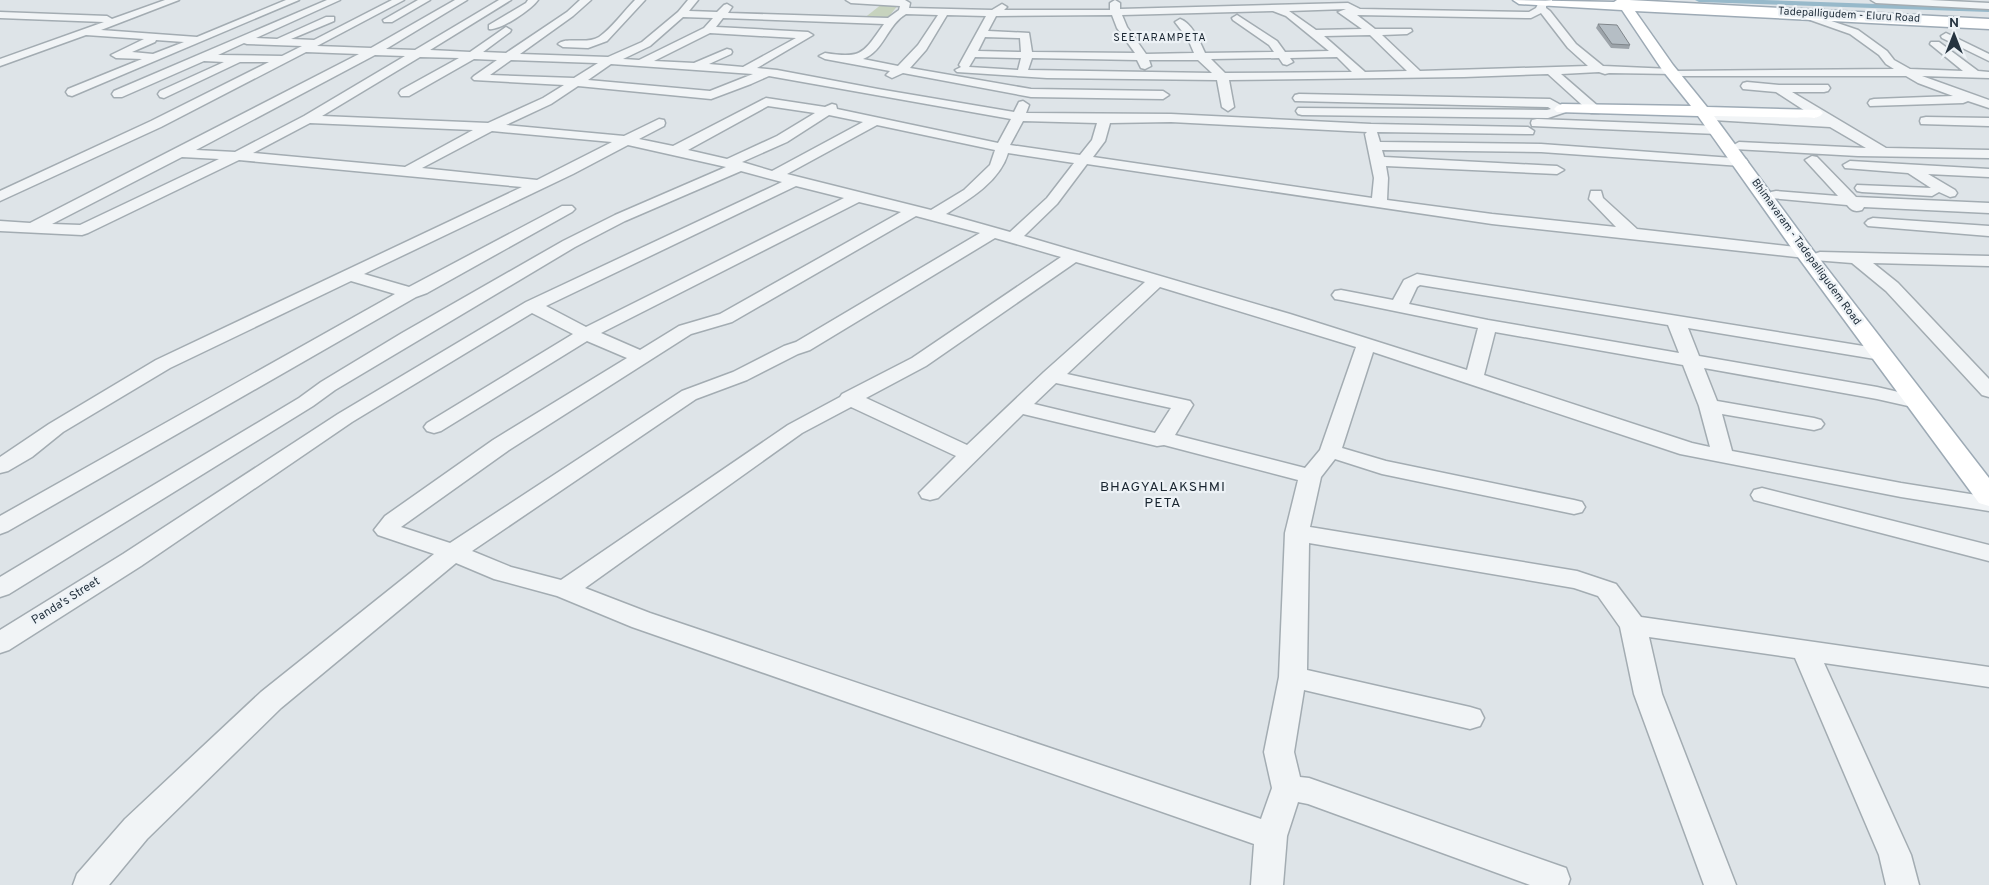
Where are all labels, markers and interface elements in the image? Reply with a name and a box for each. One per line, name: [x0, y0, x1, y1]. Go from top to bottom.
street label: Tadepalligudem - Eluru Road: [1778, 4, 1920, 26]
north arrow: [1929, 10, 1979, 60]
text: N: [1949, 15, 1959, 32]
district label: SEETARAMPETA: [1113, 31, 1207, 45]
street label: Bhimavaram - Tadepalligudem Road: [1748, 176, 1864, 328]
district label: BHAGYALAKSHMI PETA: [1100, 479, 1226, 512]
street label: Panda's Street: [29, 574, 103, 628]

